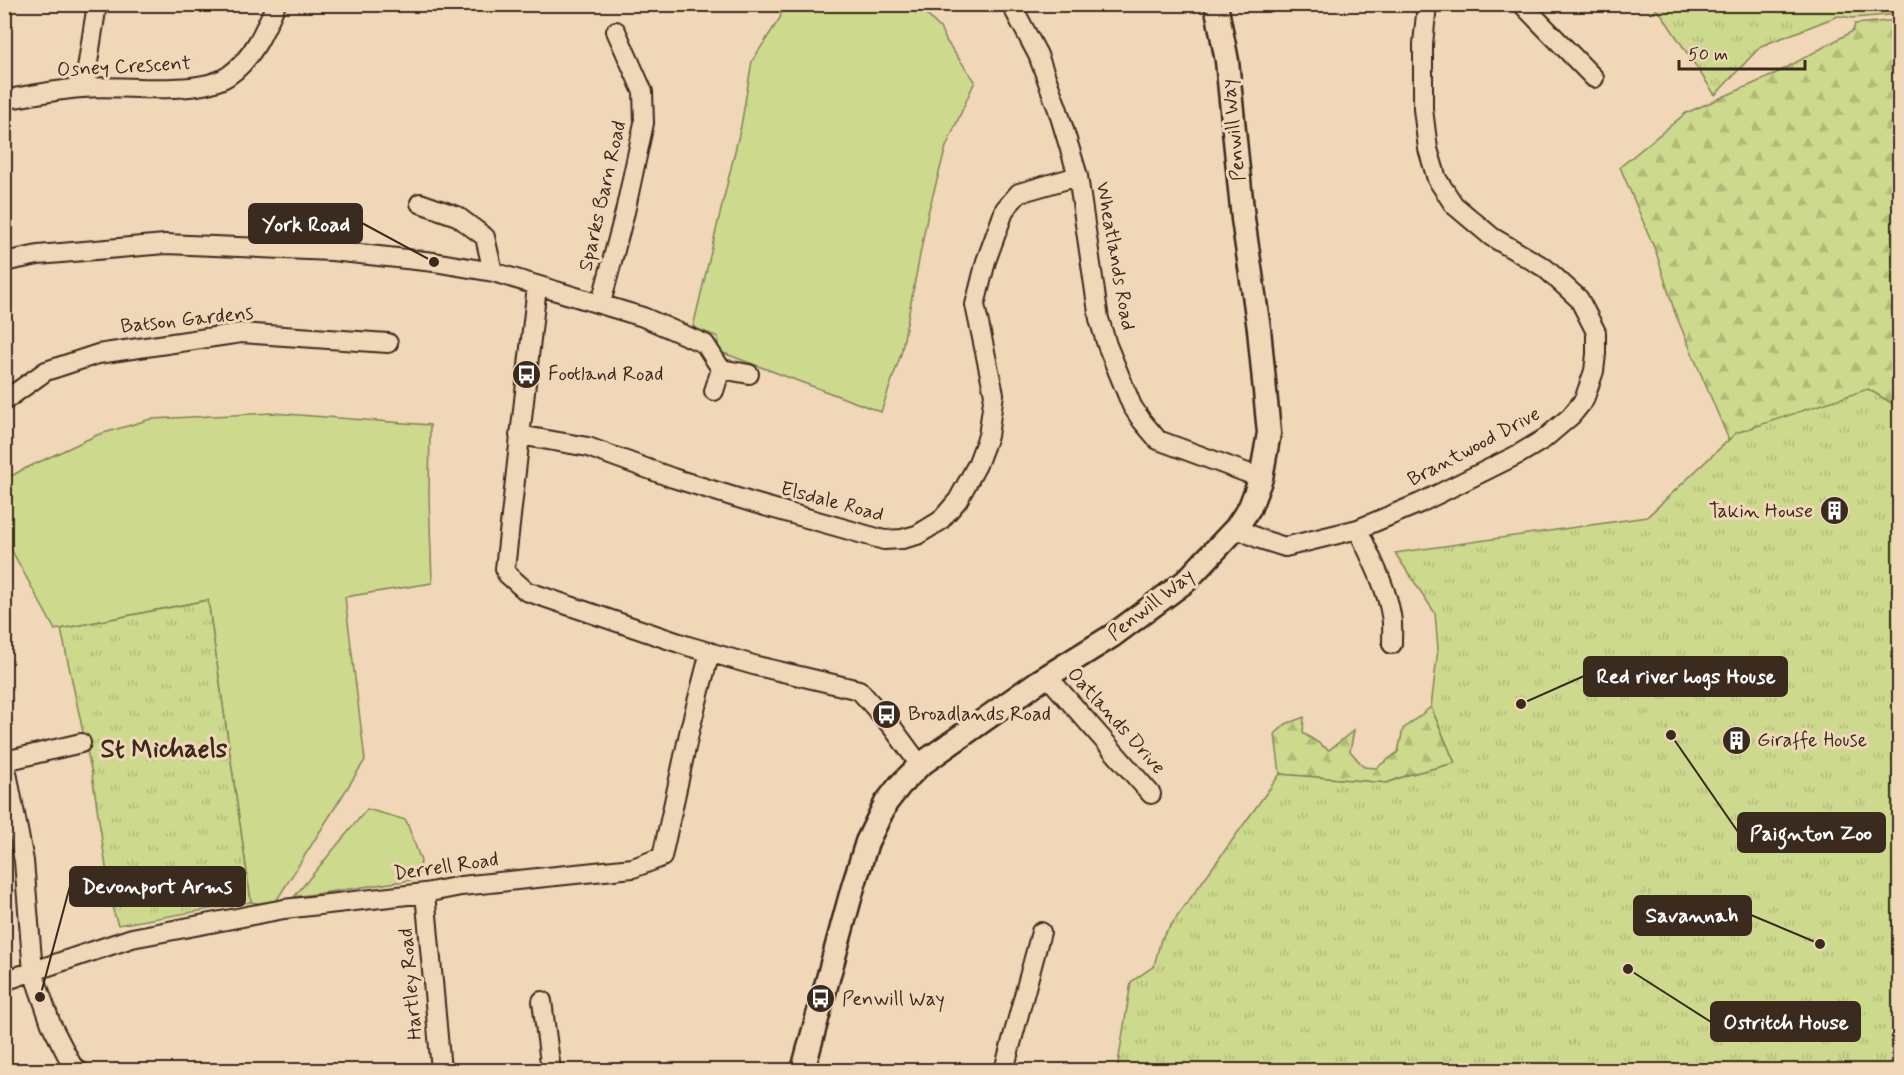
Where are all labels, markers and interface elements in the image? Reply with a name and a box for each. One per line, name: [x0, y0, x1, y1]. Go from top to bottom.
scale bar: [1679, 33, 1805, 71]
text: 50 m: [1688, 43, 1728, 67]
street label: Osney Crescent: [56, 50, 192, 84]
street label: Penwill Way: [1215, 78, 1253, 182]
street label: Sparks Barn Road: [573, 118, 633, 274]
street label: Wheatlands Road: [1089, 180, 1141, 332]
callout: York Road: [249, 204, 362, 243]
text: York Road: [262, 211, 350, 239]
street label: Batson Gardens: [119, 300, 255, 340]
bus stop icon: Footland Road: [511, 358, 543, 390]
place label: Footland Road: [548, 361, 664, 388]
street label: Brantwood Drive: [1403, 401, 1545, 493]
street label: Elsdale Road: [778, 475, 886, 529]
building icon: Takin House: [1818, 495, 1850, 527]
place label: Takin House: [1709, 498, 1813, 525]
street label: Penwill Way: [1102, 563, 1200, 647]
callout: Red river hogs House: [1584, 657, 1787, 696]
street label: Oatlands Drive: [1061, 661, 1171, 781]
text: Red river hogs House: [1596, 663, 1776, 691]
bus stop icon: Broadlands Road: [871, 698, 903, 730]
place label: Broadlands Road: [908, 701, 1051, 728]
building icon: Giraffe House: [1720, 724, 1752, 756]
place label: Giraffe House: [1757, 727, 1867, 754]
district label: St Michaels: [101, 733, 228, 767]
callout: Paignton Zoo: [1738, 813, 1885, 852]
text: Paignton Zoo: [1750, 820, 1873, 850]
street label: Derrell Road: [392, 846, 500, 888]
callout: Devonport Arms: [70, 867, 245, 906]
text: Devonport Arms: [82, 873, 233, 901]
callout: Savannah: [1634, 896, 1751, 935]
text: Savannah: [1646, 902, 1738, 930]
street label: Hartley Road: [393, 927, 429, 1041]
bus stop icon: Penwill Way: [805, 983, 837, 1015]
place label: Penwill Way: [842, 986, 945, 1013]
callout: Ostritch House: [1711, 1002, 1860, 1041]
text: Ostritch House: [1723, 1009, 1849, 1037]

